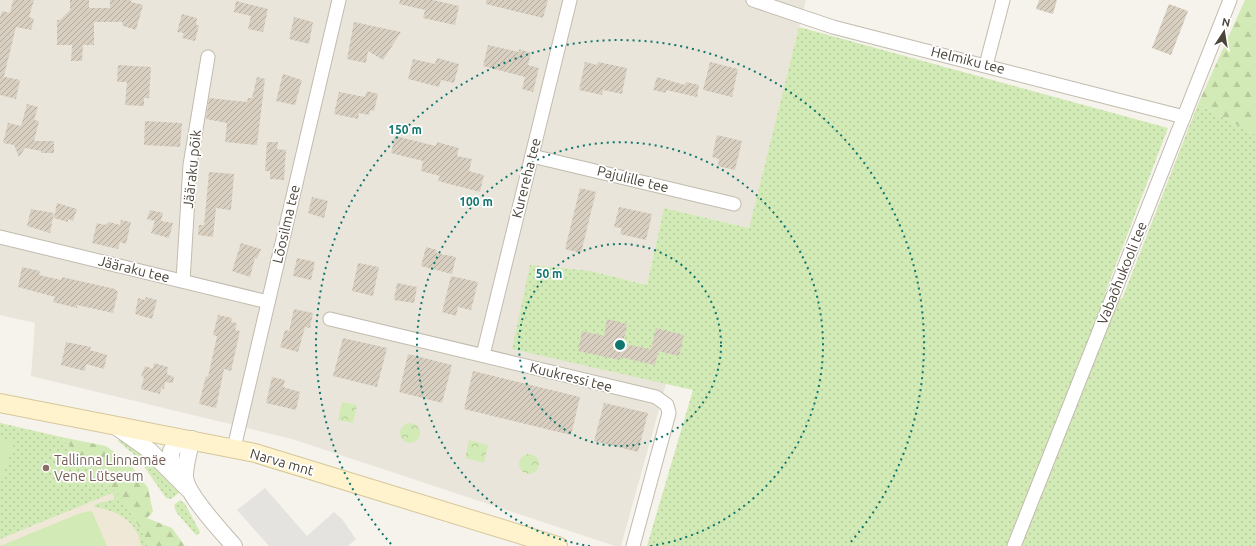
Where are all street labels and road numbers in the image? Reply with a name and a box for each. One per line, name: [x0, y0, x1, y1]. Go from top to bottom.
street label: Helmiku tee: [929, 43, 1007, 77]
street label: Jääraku põik: [180, 129, 204, 209]
street label: Kurereha tee: [508, 136, 544, 220]
street label: Pajulille tee: [596, 162, 670, 196]
street label: Lõosilma tee: [269, 183, 303, 265]
street label: Vabaõhukooli tee: [1094, 219, 1150, 327]
street label: Jääraku tee: [97, 252, 171, 286]
street label: Kuukressi tee: [528, 359, 614, 395]
street label: Narva mnt: [248, 445, 316, 479]

